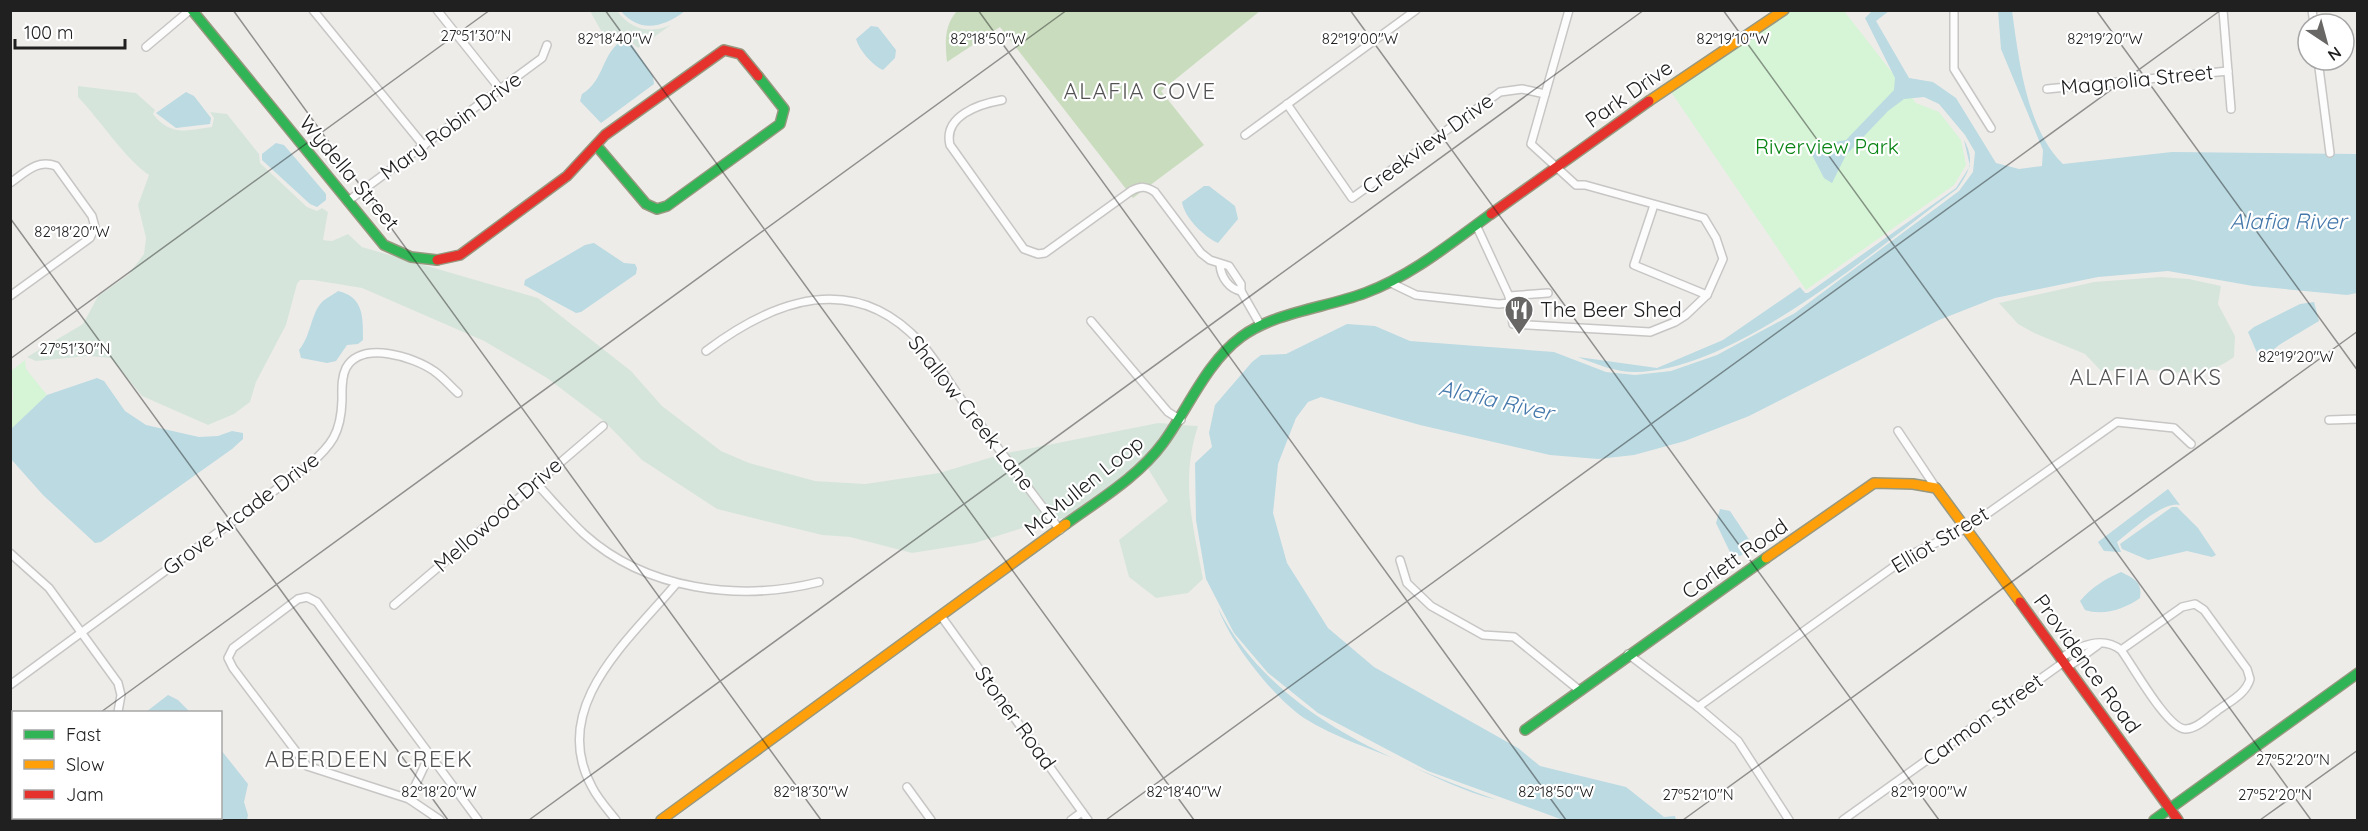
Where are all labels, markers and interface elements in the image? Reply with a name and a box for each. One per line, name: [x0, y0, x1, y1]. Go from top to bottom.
scale bar: [15, 12, 124, 50]
north arrow: [2296, 12, 2356, 72]
text: 100 m: [24, 21, 73, 44]
text: 27°51'30"N: [441, 26, 511, 45]
text: 82°18'40"W: [577, 29, 653, 48]
text: 82°18'50"W: [950, 29, 1026, 48]
text: 82°19'00"W: [1322, 29, 1399, 48]
text: 82°19'10"W: [1697, 29, 1770, 48]
text: 82°19'20"W: [2067, 29, 2143, 48]
text: N: [2324, 43, 2345, 66]
street label: Park Drive: [1580, 54, 1677, 133]
street label: Magnolia Street: [2059, 58, 2214, 100]
street label: Mary Robin Drive: [375, 65, 526, 185]
district label: ALAFIA COVE: [1064, 77, 1216, 105]
street label: Creekview Drive: [1357, 87, 1498, 200]
street label: Wydella Street: [294, 110, 405, 235]
park label: Riverview Park: [1755, 133, 1899, 159]
water label: Alafia River: [2230, 207, 2349, 235]
text: 82°18'20"W: [34, 222, 110, 241]
restaurant icon: The Beer Shed: [1503, 294, 1535, 336]
place label: The Beer Shed: [1540, 296, 1682, 322]
street label: Shallow Creek Lane: [903, 329, 1041, 495]
text: 27°51'30"N: [40, 339, 110, 358]
text: 82°19'20"W: [2258, 347, 2334, 366]
district label: ALAFIA OAKS: [2070, 363, 2222, 391]
water label: Alafia River: [1436, 373, 1558, 427]
street label: McMullen Loop: [1018, 429, 1148, 541]
street label: Grove Arcade Drive: [157, 446, 324, 580]
street label: Mellowood Drive: [428, 451, 567, 577]
street label: Elliot Street: [1886, 500, 1993, 578]
street label: Corlett Road: [1677, 512, 1792, 604]
street label: Providence Road: [2029, 589, 2147, 738]
street label: Stoner Road: [970, 661, 1062, 774]
street label: Carmon Street: [1917, 667, 2047, 771]
legend: [12, 711, 222, 819]
text: Fast: [66, 723, 101, 746]
district label: ABERDEEN CREEK: [265, 745, 473, 773]
text: 27°52'20"N: [2256, 750, 2330, 769]
text: Slow: [66, 753, 104, 776]
text: 82°18'20"W: [401, 782, 477, 801]
text: 82°18'30"W: [774, 782, 849, 801]
text: 82°18'40"W: [1146, 782, 1222, 801]
text: 82°18'50"W: [1518, 782, 1594, 801]
text: 82°19'00"W: [1891, 782, 1968, 801]
text: Jam: [66, 783, 104, 806]
text: 27°52'10"N: [1662, 785, 1734, 804]
text: 27°52'20"N: [2238, 785, 2312, 804]

